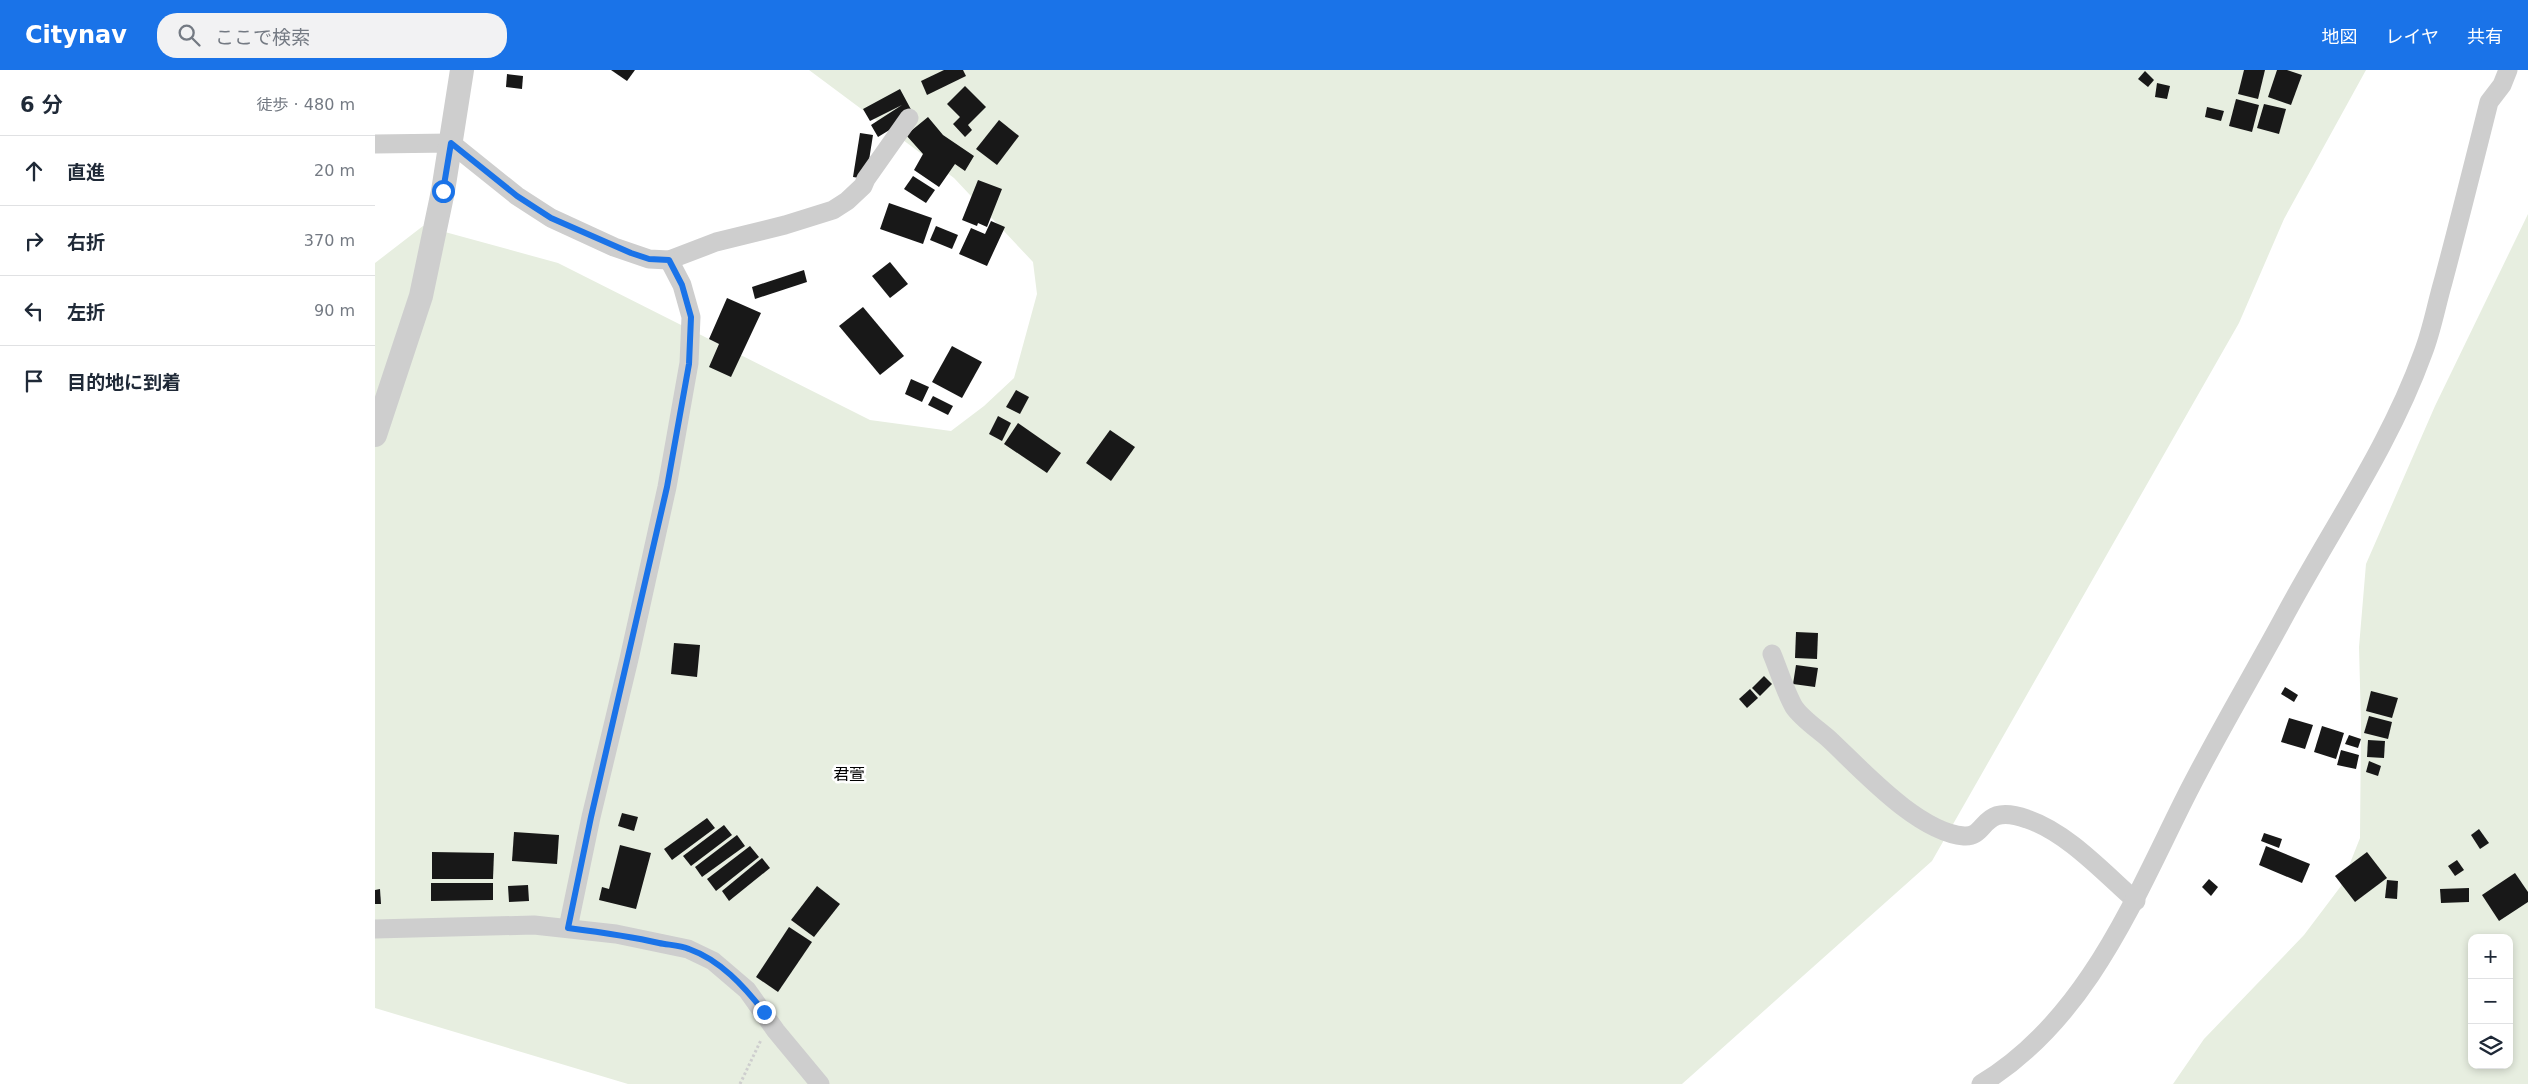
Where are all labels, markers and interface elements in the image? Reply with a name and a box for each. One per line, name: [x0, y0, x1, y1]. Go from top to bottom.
search box: [157, 13, 507, 58]
text: Citynav: [25, 21, 127, 49]
icon: search: [175, 21, 203, 49]
text: ここで検索: [215, 26, 310, 48]
text: 地図: [2322, 26, 2358, 47]
text: レイヤ: [2386, 26, 2439, 47]
text: 共有: [2467, 26, 2503, 47]
text: 6 分: [20, 93, 63, 117]
text: 徒歩 · 480 m: [257, 95, 355, 114]
icon: ahead: [20, 157, 48, 185]
text: 直進: [67, 161, 105, 183]
text: 20 m: [314, 161, 355, 180]
route start: [432, 180, 455, 203]
icon: right: [20, 227, 48, 255]
text: 右折: [67, 231, 105, 253]
text: 370 m: [304, 231, 355, 250]
icon: left: [20, 297, 48, 325]
text: 左折: [67, 301, 105, 323]
text: 90 m: [314, 301, 355, 320]
icon: arrive: [20, 367, 48, 395]
text: 目的地に到着: [67, 371, 181, 393]
district label: 君萱: [833, 765, 865, 784]
map controls: [2468, 934, 2513, 1069]
button: +: [2468, 934, 2513, 979]
button: −: [2468, 979, 2513, 1024]
route end: [753, 1001, 776, 1024]
button: layers: [2468, 1024, 2513, 1069]

